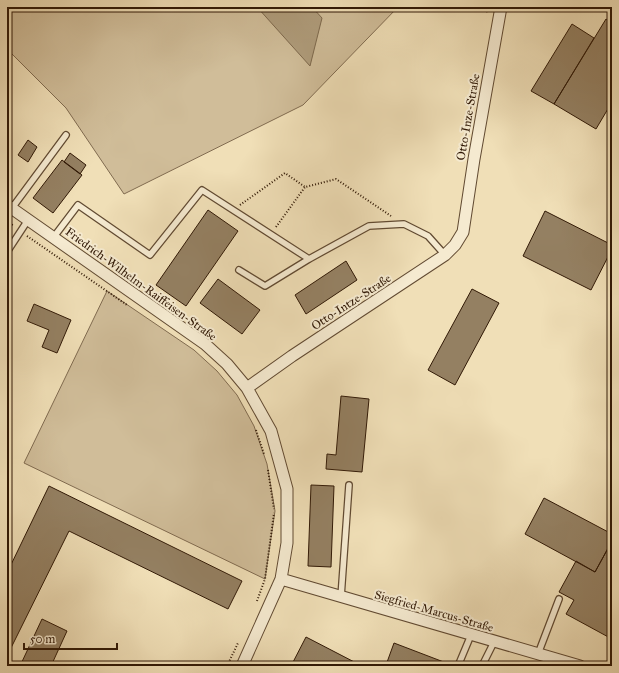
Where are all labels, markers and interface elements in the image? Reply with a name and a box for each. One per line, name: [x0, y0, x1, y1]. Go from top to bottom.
street label: Otto-Inze-Straße: [453, 73, 483, 161]
street label: Friedrich-Wilhelm-Raiffeisen-Straße: [63, 224, 219, 344]
street label: Otto-Intze-Straße: [309, 271, 393, 333]
street label: Siegfried-Marcus-Straße: [373, 587, 495, 636]
scale bar: [24, 625, 117, 651]
text: 50 m: [30, 632, 55, 646]

